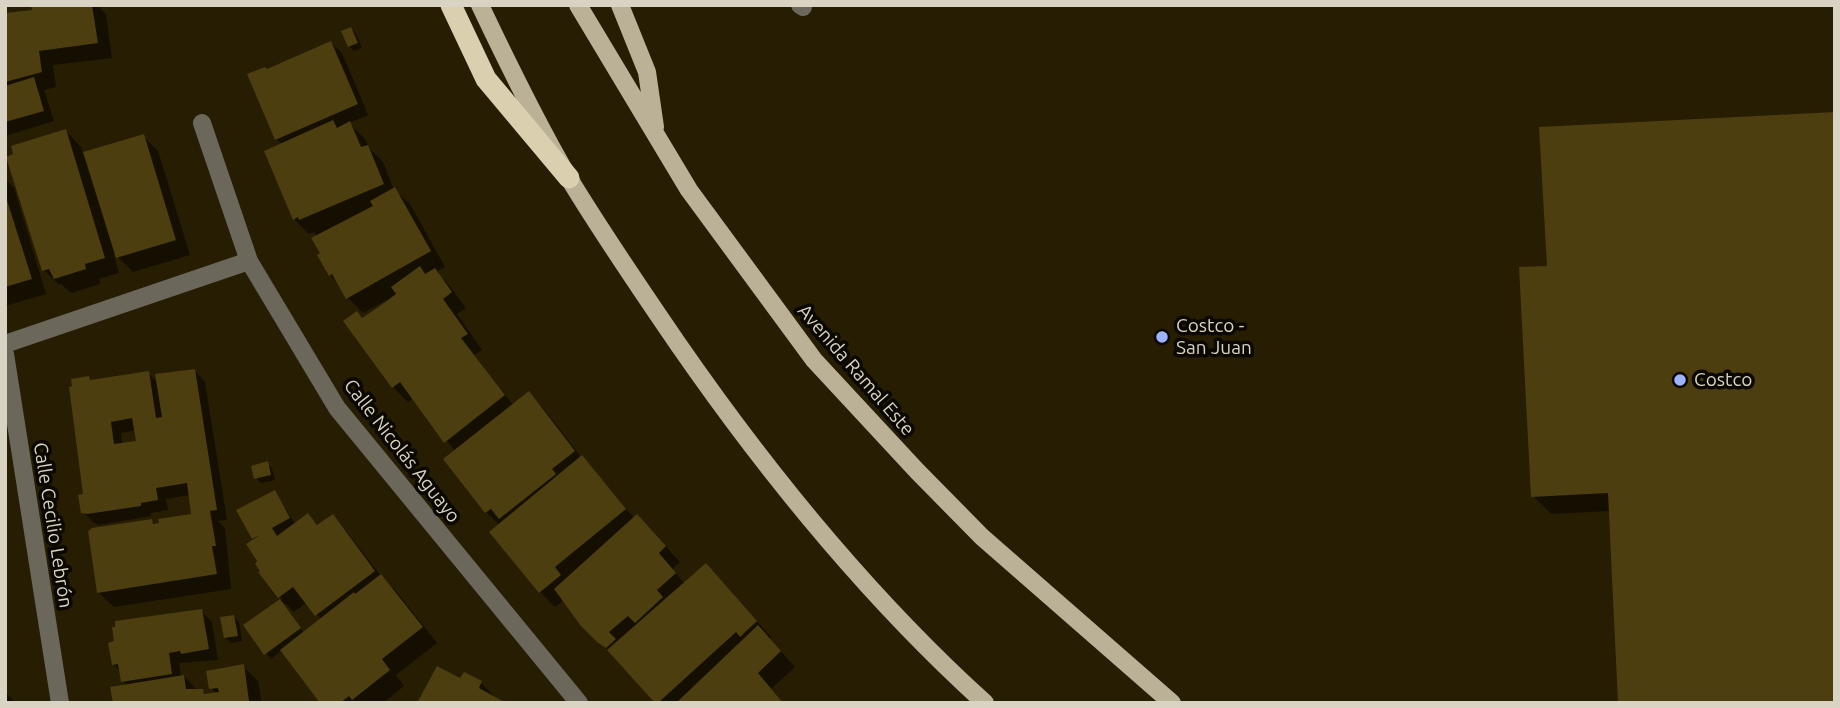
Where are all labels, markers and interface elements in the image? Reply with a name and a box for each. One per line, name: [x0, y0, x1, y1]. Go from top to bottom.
street label: Avenida Ramal Este: [793, 300, 919, 440]
place label: Costco - San Juan: [1176, 315, 1252, 359]
marker: Costco - San Juan: [1154, 329, 1170, 345]
place label: Costco: [1694, 369, 1752, 391]
marker: Costco: [1672, 372, 1688, 388]
street label: Calle Nicolás Aguayo: [339, 375, 465, 527]
street label: Calle Cecilio Lebrón: [29, 441, 77, 609]

